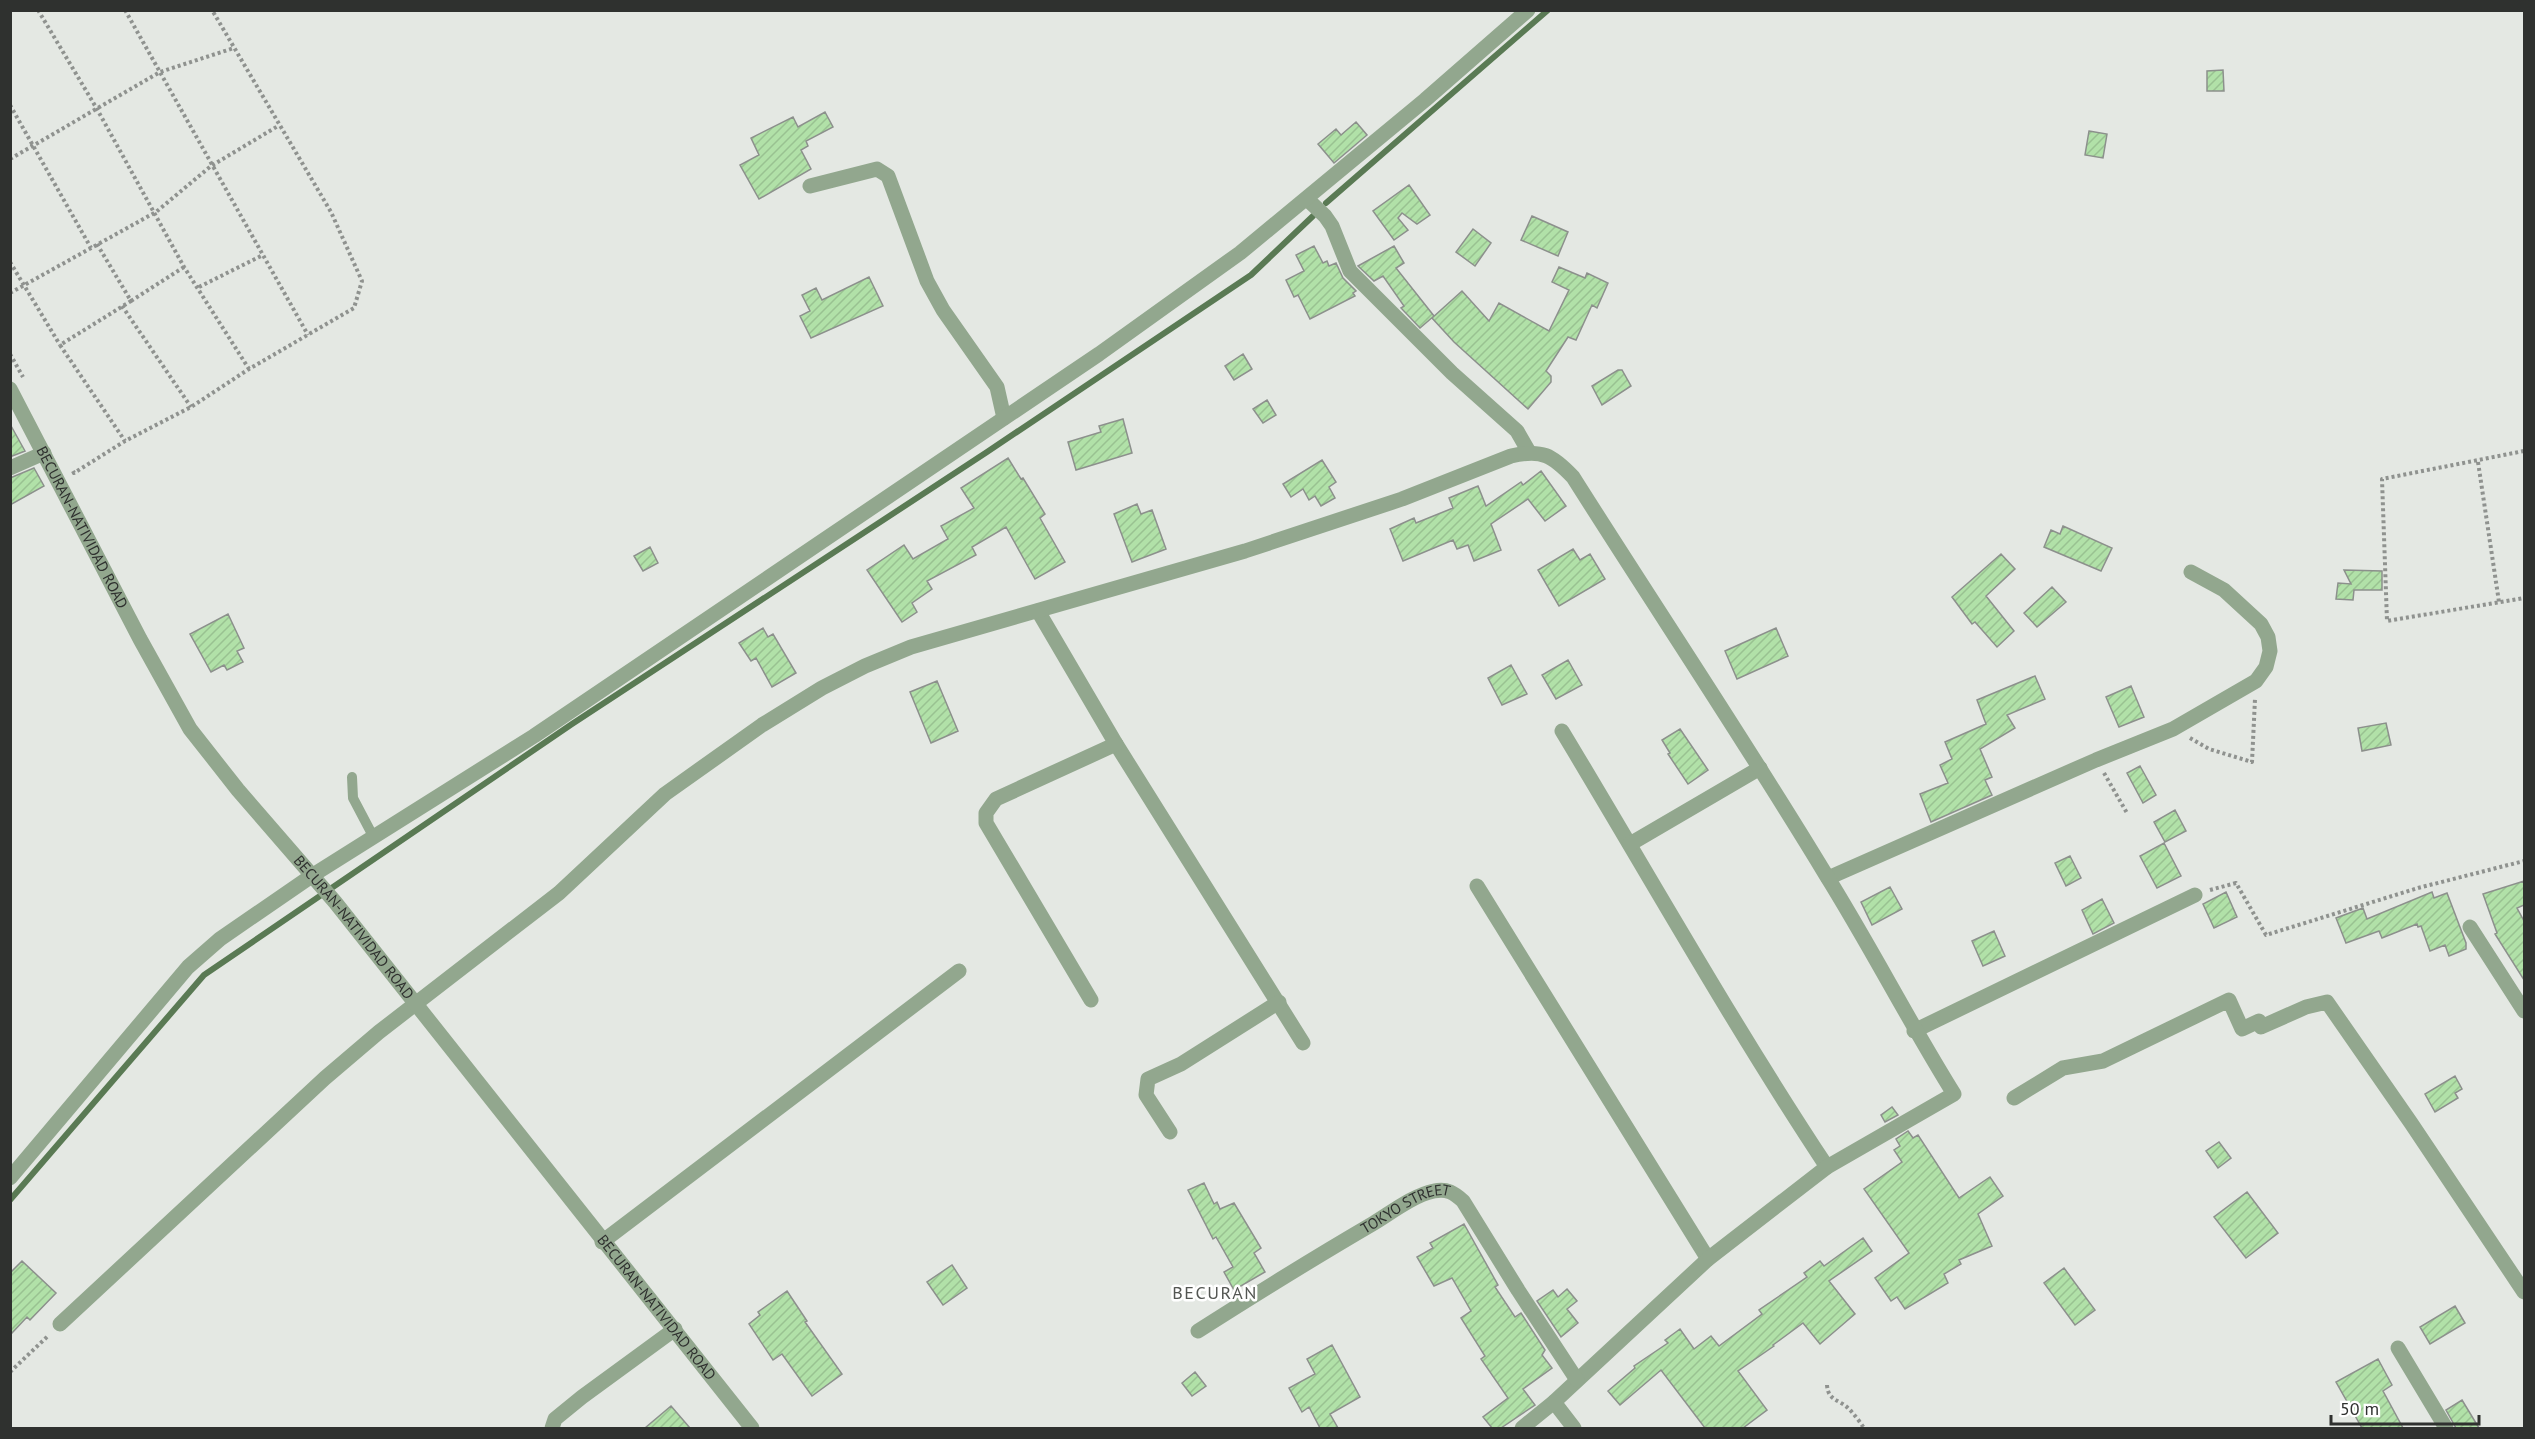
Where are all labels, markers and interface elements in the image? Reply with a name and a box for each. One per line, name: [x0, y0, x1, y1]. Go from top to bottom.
street label: BECURAN-NATIVIDAD ROAD: [32, 443, 132, 612]
street label: BECURAN-NATIVIDAD ROAD: [290, 851, 418, 1003]
street label: TOKYO STREET: [1357, 1180, 1453, 1238]
street label: BECURAN-NATIVIDAD ROAD: [593, 1231, 720, 1384]
district label: BECURAN: [1172, 1281, 1258, 1304]
scale bar: [2331, 1388, 2480, 1426]
text: 50 m: [2340, 1397, 2379, 1420]

